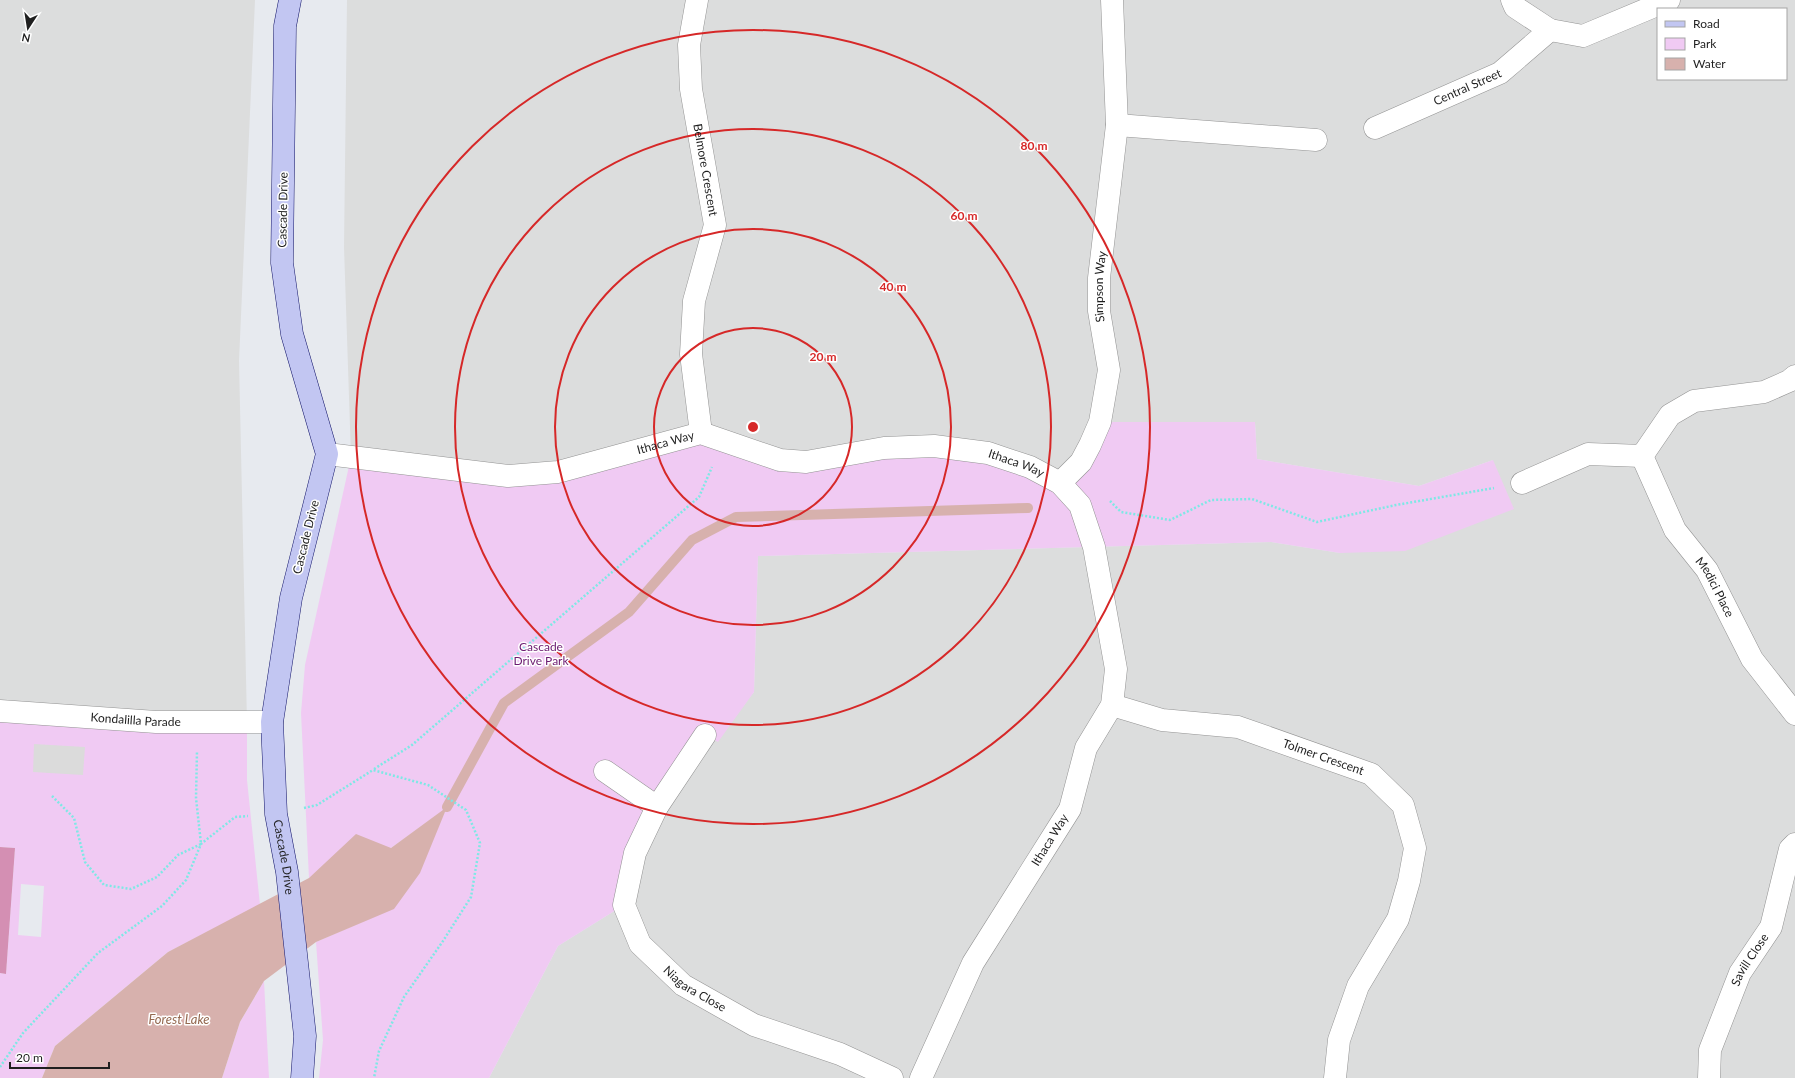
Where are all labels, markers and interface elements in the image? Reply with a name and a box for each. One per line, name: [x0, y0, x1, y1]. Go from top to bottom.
north arrow: [8, 8, 48, 48]
legend: [1657, 8, 1787, 80]
text: Road: [1693, 16, 1720, 31]
text: N: [20, 31, 31, 46]
text: Park: [1693, 36, 1717, 51]
text: Water: [1693, 56, 1726, 71]
street label: Central Street: [1431, 65, 1504, 108]
street label: Belmore Crescent: [690, 122, 721, 218]
text: 80 m: [1021, 138, 1047, 153]
street label: Cascade Drive: [274, 172, 291, 248]
text: 60 m: [951, 208, 977, 223]
street label: Simpson Way: [1091, 249, 1109, 323]
text: 40 m: [880, 279, 906, 294]
text: 20 m: [810, 349, 836, 364]
centre of rings: [746, 420, 760, 434]
street label: Ithaca Way: [635, 427, 696, 457]
street label: Ithaca Way: [986, 446, 1048, 481]
street label: Cascade Drive: [289, 498, 322, 575]
street label: Medici Place: [1692, 554, 1738, 620]
park label: Cascade Drive Park: [513, 639, 569, 668]
street label: Kondalilla Parade: [90, 709, 181, 729]
street label: Tolmer Crescent: [1281, 735, 1367, 778]
street label: Ithaca Way: [1028, 810, 1072, 869]
street label: Cascade Drive: [270, 818, 297, 895]
street label: Savill Close: [1728, 930, 1772, 988]
street label: Niagara Close: [660, 962, 729, 1015]
water label: Forest Lake: [149, 1011, 209, 1027]
scale bar: [10, 1044, 109, 1070]
text: 20 m: [16, 1050, 43, 1065]

